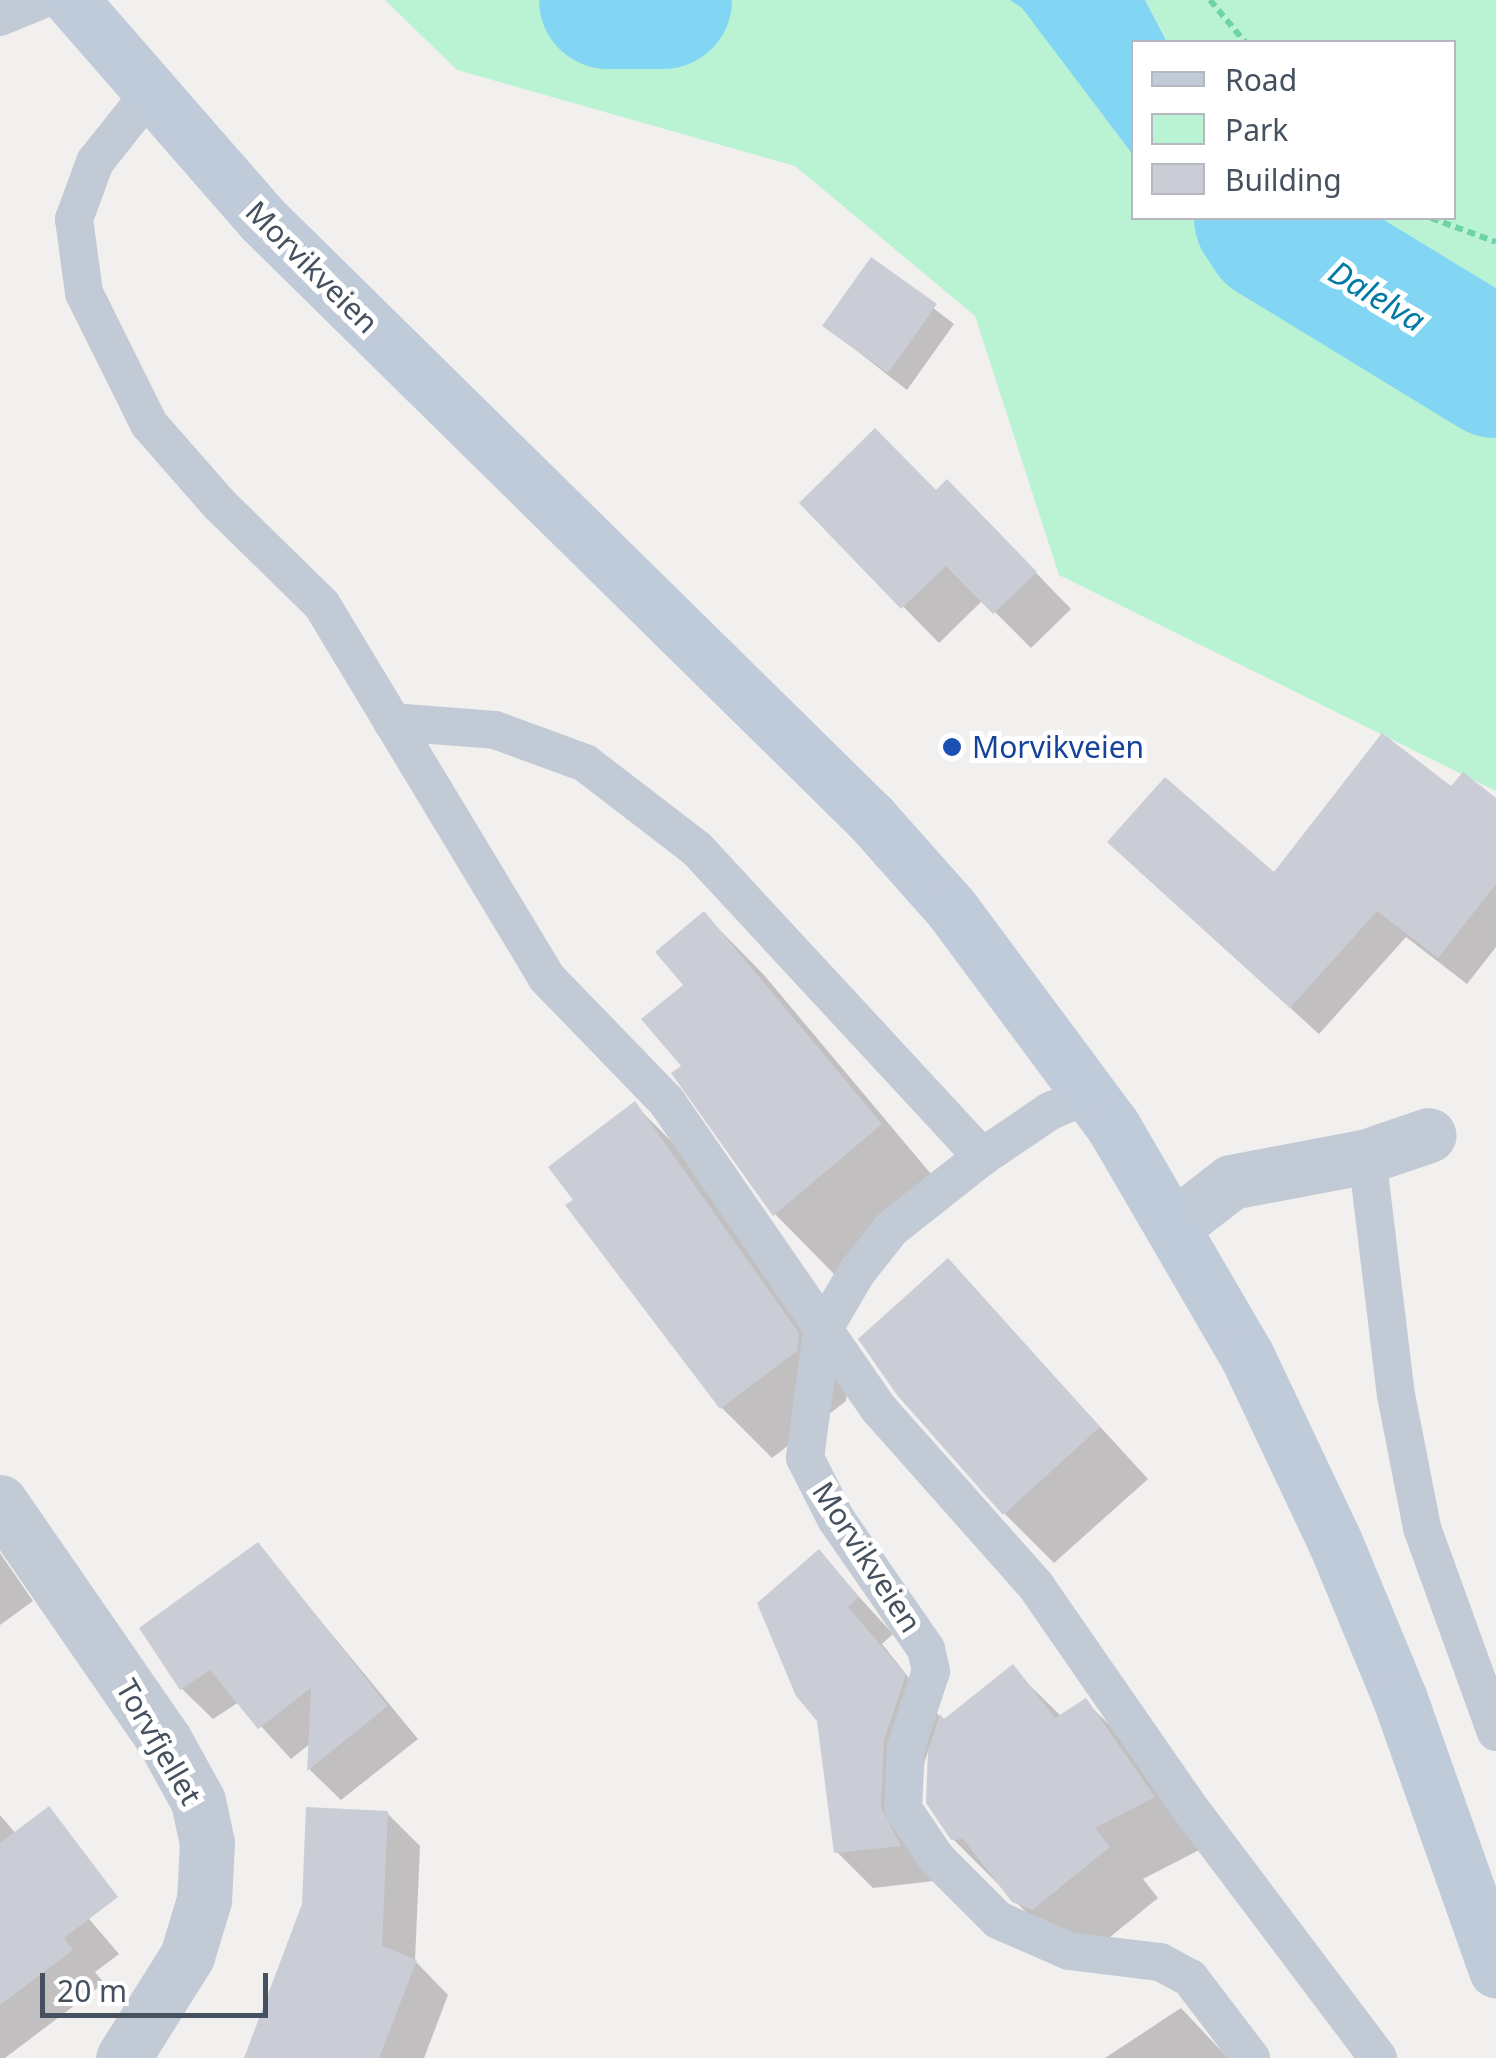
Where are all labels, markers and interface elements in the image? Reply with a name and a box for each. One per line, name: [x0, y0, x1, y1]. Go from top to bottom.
legend: [1131, 40, 1456, 220]
text: Road: [1225, 59, 1297, 100]
text: Park: [1225, 109, 1288, 150]
text: Building: [1225, 159, 1342, 200]
street label: Morvikveien: [238, 193, 386, 341]
water label: Dalelva: [1322, 252, 1432, 340]
place label: Morvikveien: [972, 729, 1144, 765]
marker: Morvikveien: [941, 736, 963, 758]
street label: Morvikveien: [805, 1475, 929, 1639]
street label: Torvfjellet: [109, 1673, 209, 1811]
scale bar: [45, 1953, 272, 2015]
text: 20 m: [57, 1970, 127, 2011]

